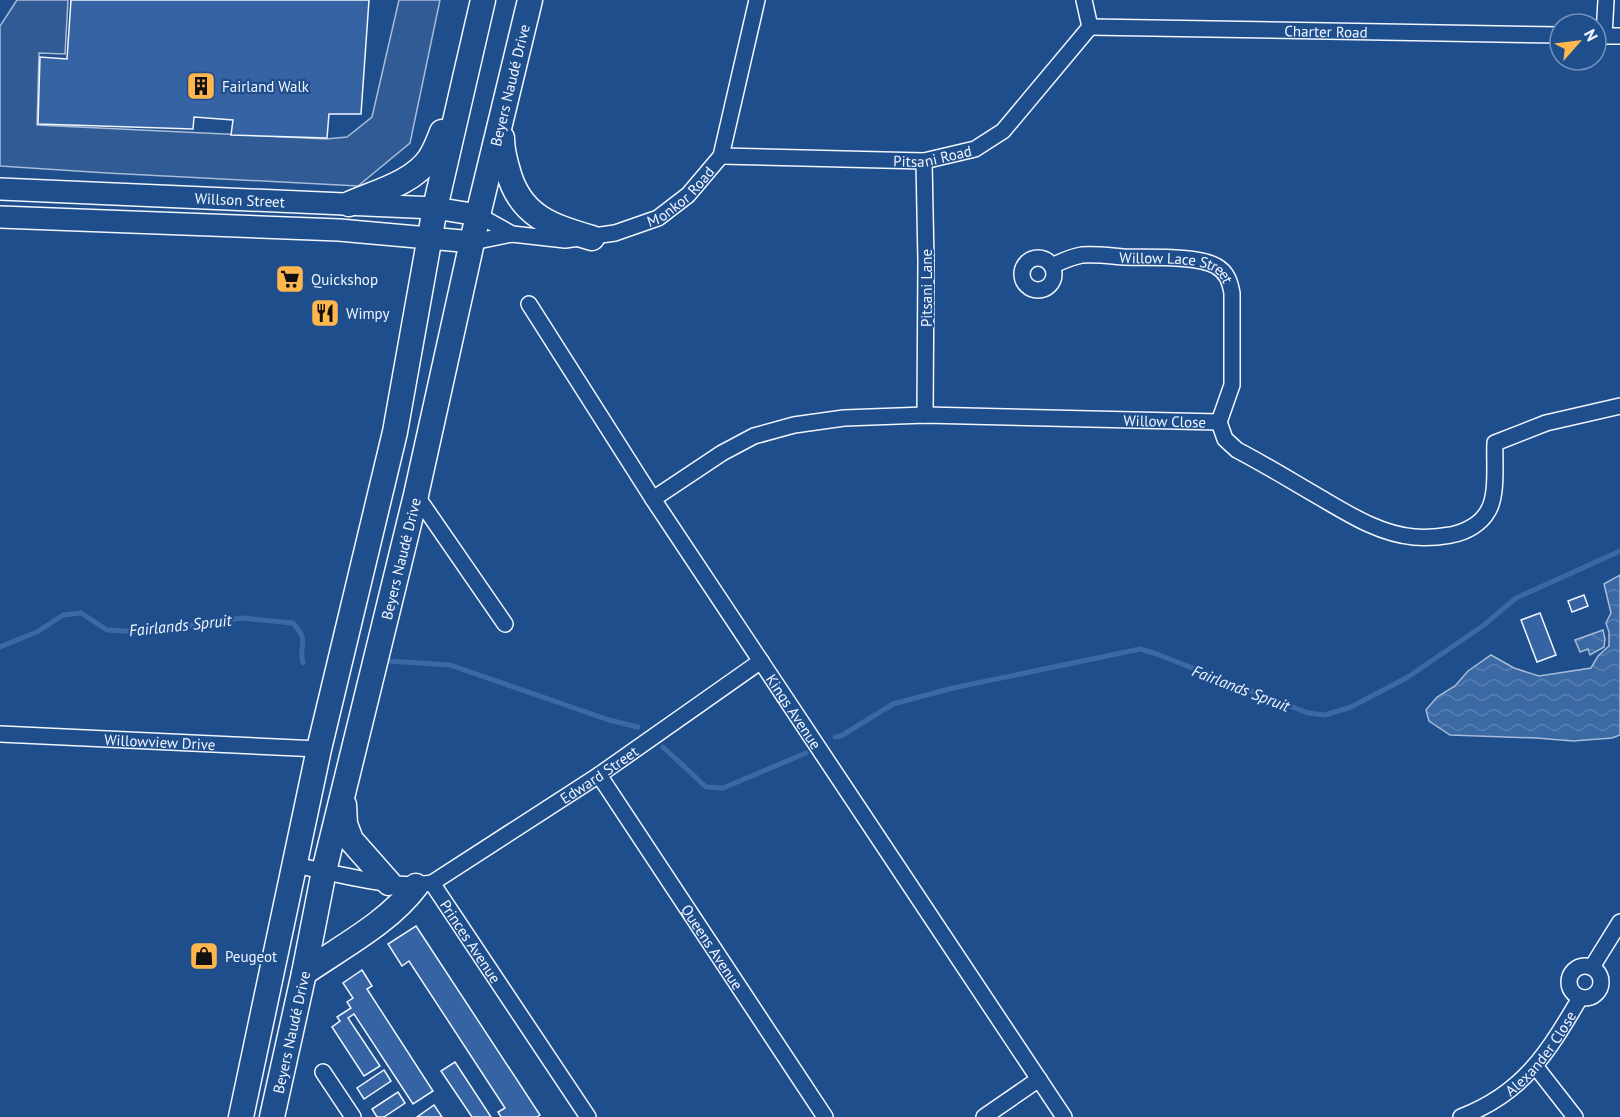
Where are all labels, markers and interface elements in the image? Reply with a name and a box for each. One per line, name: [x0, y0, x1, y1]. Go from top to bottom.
north arrow: [1548, 12, 1608, 72]
street label: Charter Road: [1284, 21, 1368, 41]
street label: Beyers Naudé Drive: [485, 22, 533, 148]
text: N: [1580, 26, 1603, 44]
building icon: Fairland Walk: [185, 70, 217, 102]
place label: Fairland Walk: [222, 77, 310, 96]
street label: Pitsani Road: [893, 141, 974, 171]
street label: Monkor Road: [644, 162, 718, 231]
street label: Willson Street: [194, 188, 285, 211]
street label: Willow Lace Street: [1119, 247, 1238, 286]
street label: Pitsani Lane: [917, 249, 936, 327]
supermarket icon: Quickshop: [274, 263, 306, 295]
place label: Quickshop: [311, 270, 378, 289]
restaurant icon: Wimpy: [309, 297, 341, 329]
place label: Wimpy: [346, 304, 390, 323]
street label: Willow Close: [1123, 410, 1206, 431]
street label: Beyers Naudé Drive: [376, 496, 425, 622]
water label: Fairlands Spruit: [128, 610, 233, 640]
water label: Fairlands Spruit: [1189, 660, 1294, 716]
street label: Kings Avenue: [762, 670, 826, 752]
street label: Willowview Drive: [104, 729, 216, 754]
street label: Edward Street: [556, 741, 641, 807]
street label: Princes Avenue: [436, 896, 505, 986]
street label: Queens Avenue: [678, 901, 748, 993]
shop icon: Peugeot: [188, 940, 220, 972]
place label: Peugeot: [225, 947, 277, 966]
street label: Beyers Naudé Drive: [268, 969, 314, 1095]
street label: Alexander Close: [1501, 1007, 1580, 1100]

